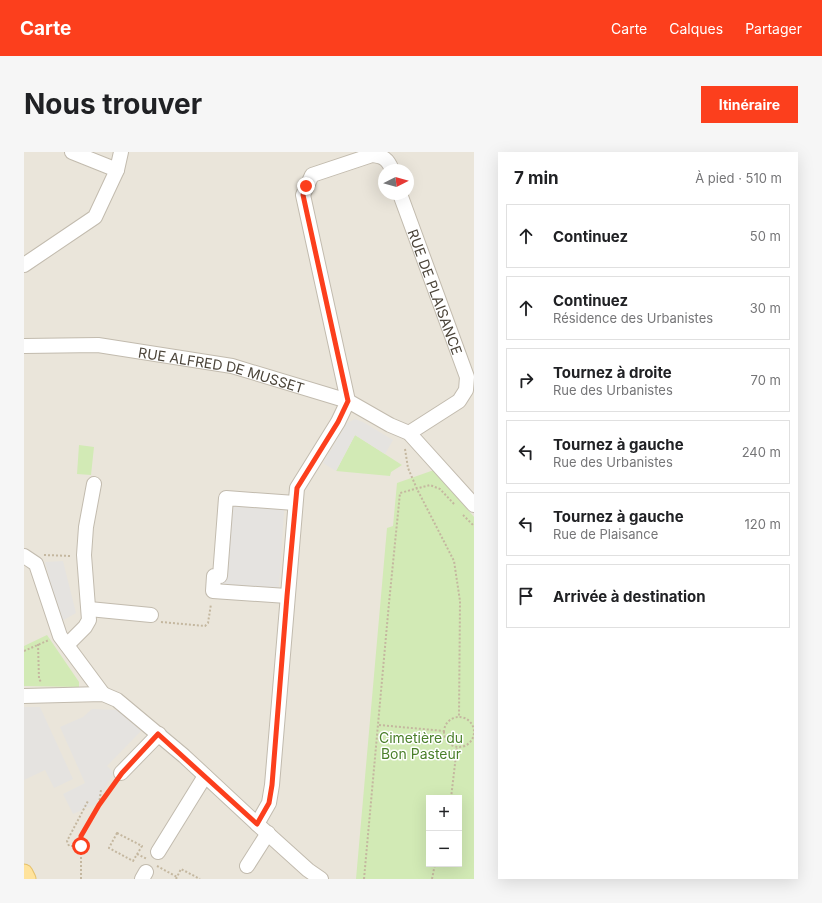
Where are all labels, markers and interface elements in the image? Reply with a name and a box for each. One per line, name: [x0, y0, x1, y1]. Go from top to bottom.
text: Carte: [20, 17, 71, 40]
text: Carte: [611, 20, 647, 37]
text: Calques: [669, 20, 723, 37]
text: Partager: [745, 20, 802, 37]
button: Itinéraire: [701, 86, 798, 123]
text: Nous trouver: [24, 87, 202, 121]
north arrow: [378, 164, 414, 200]
text: 7 min: [514, 168, 559, 188]
text: À pied · 510 m: [695, 170, 782, 186]
route end: [297, 177, 315, 195]
icon: ahead: [515, 225, 537, 247]
street label: RUE DE PLAISANCE: [405, 227, 467, 357]
text: Continuez: [553, 227, 628, 246]
text: 50 m: [750, 228, 781, 244]
text: Continuez: [553, 291, 628, 310]
icon: ahead: [515, 297, 537, 319]
text: 30 m: [750, 300, 781, 316]
text: Résidence des Urbanistes: [553, 310, 713, 326]
street label: RUE ALFRED DE MUSSET: [137, 343, 307, 396]
text: Tournez à droite: [553, 363, 672, 382]
icon: right: [515, 369, 537, 391]
text: 70 m: [751, 372, 781, 388]
text: Rue des Urbanistes: [553, 382, 673, 398]
text: Tournez à gauche: [553, 435, 684, 454]
icon: left: [515, 441, 537, 463]
text: 240 m: [742, 444, 781, 460]
text: Rue des Urbanistes: [553, 454, 673, 470]
text: Tournez à gauche: [553, 507, 684, 526]
icon: left: [515, 513, 537, 535]
text: 120 m: [745, 516, 781, 532]
text: Rue de Plaisance: [553, 526, 658, 542]
icon: arrive: [515, 585, 537, 607]
text: Arrivée à destination: [553, 587, 706, 606]
park label: Cimetière du Bon Pasteur: [379, 729, 463, 762]
map controls: [426, 795, 462, 867]
button: +: [426, 795, 462, 831]
button: −: [426, 831, 462, 867]
route start: [72, 837, 90, 855]

